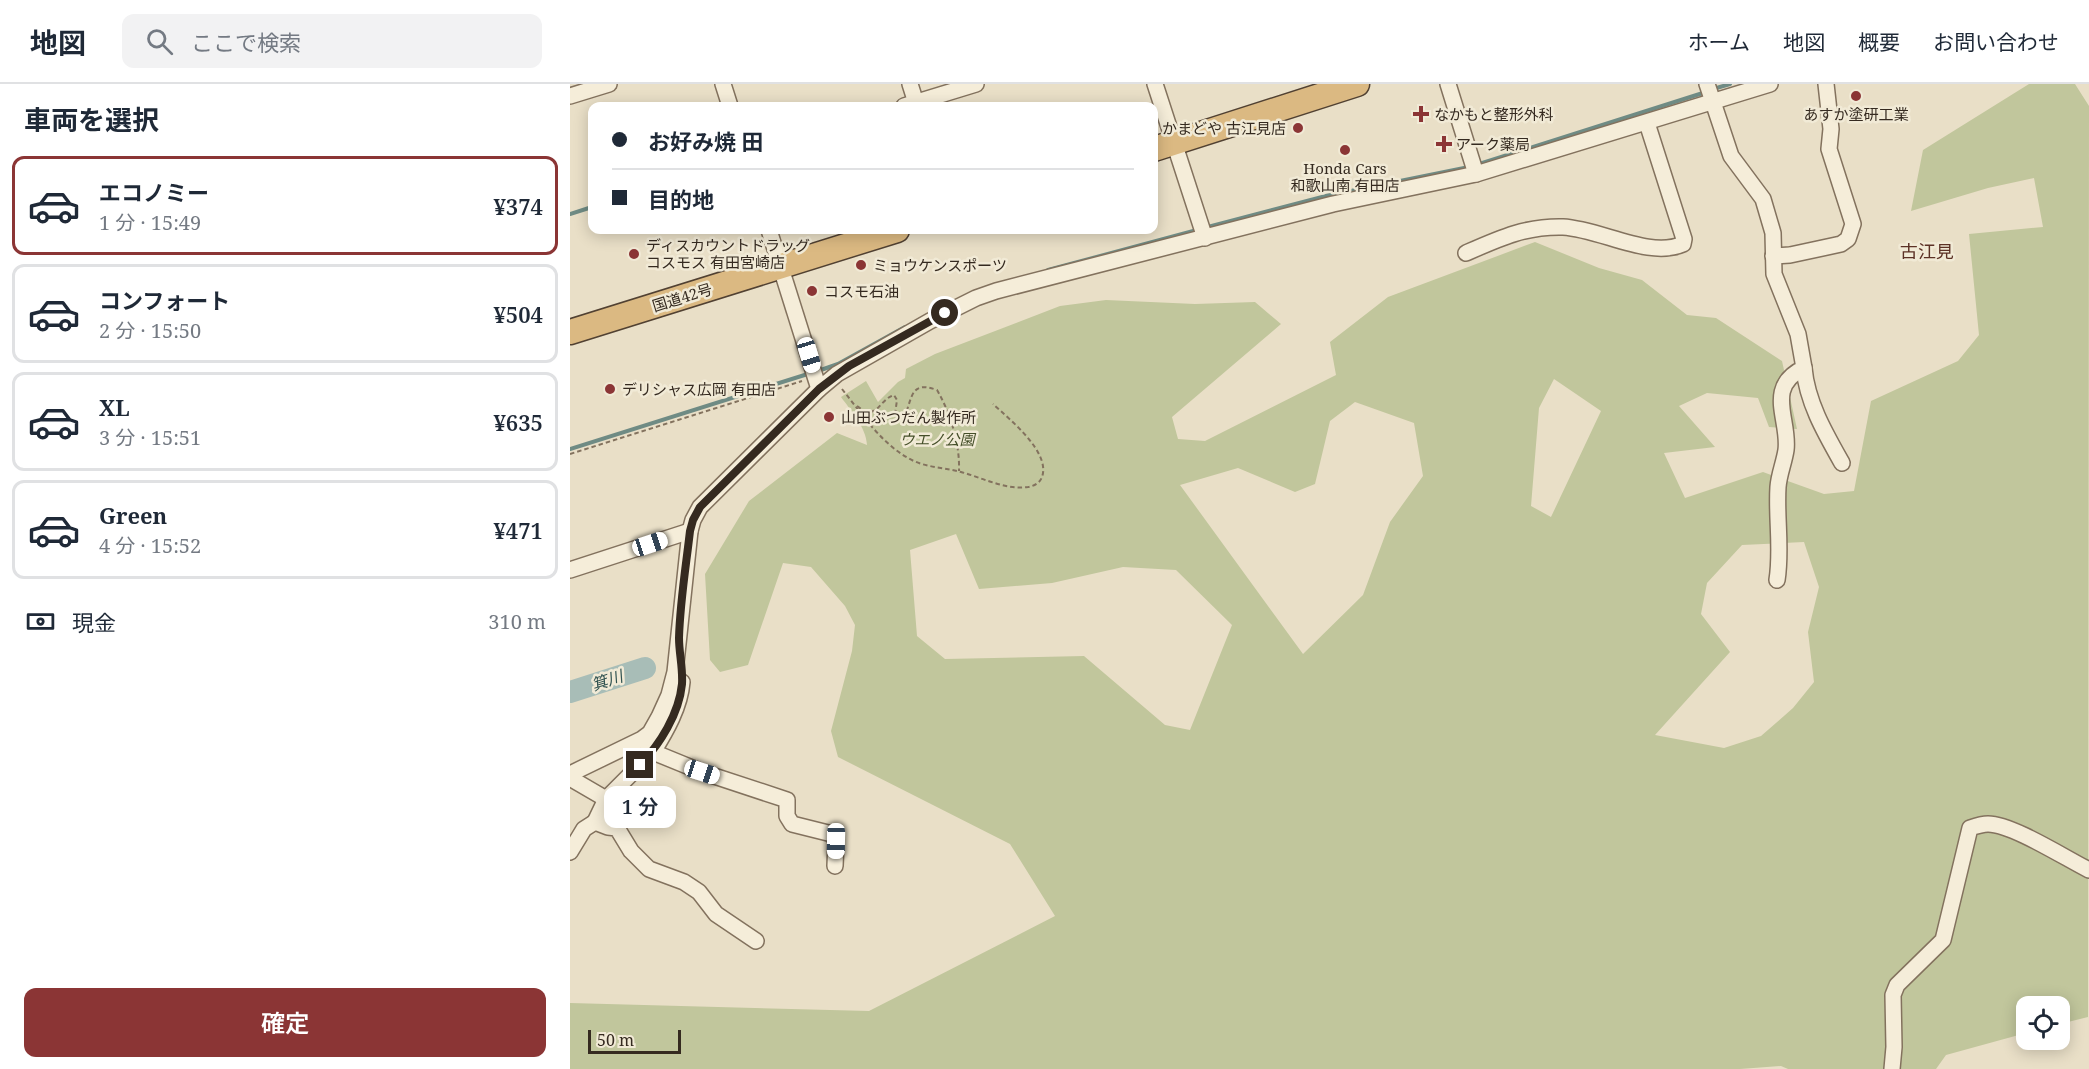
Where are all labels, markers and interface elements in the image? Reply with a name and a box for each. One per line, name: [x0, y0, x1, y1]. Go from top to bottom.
search box: [122, 14, 542, 68]
text: 地図: [30, 23, 86, 61]
icon: search: [143, 25, 176, 58]
text: ここで検索: [191, 27, 301, 57]
text: ホーム: [1688, 28, 1750, 56]
text: 地図: [1783, 28, 1825, 56]
text: 概要: [1858, 28, 1900, 56]
text: お問い合わせ: [1933, 28, 2059, 56]
marker: あすか塗研工業: [1849, 89, 1863, 103]
text: 車両を選択: [24, 101, 159, 138]
place label: なかもと整形外科: [1434, 104, 1554, 124]
place label: あすか塗研工業: [1803, 104, 1909, 124]
marker: なかもと整形外科: [1412, 105, 1430, 123]
place label: かまどや 古江見店: [1162, 118, 1286, 138]
marker: かまどや 古江見店: [1291, 121, 1305, 135]
text: お好み焼 田: [648, 126, 764, 156]
place label: アーク薬局: [1456, 134, 1530, 154]
marker: アーク薬局: [1437, 137, 1451, 151]
marker: Honda Cars 和歌山南 有田店: [1338, 143, 1352, 157]
place label: Honda Cars 和歌山南 有田店: [1291, 158, 1399, 195]
text: エコノミー: [99, 177, 209, 207]
icon: car: [27, 179, 81, 233]
text: 目的地: [648, 184, 714, 214]
text: ¥374: [493, 191, 543, 221]
text: 1 分 · 15:49: [99, 209, 201, 236]
place label: ディスカウントドラッグ コスモス 有田宮崎店: [646, 235, 810, 272]
district label: 古江見: [1900, 239, 1954, 263]
marker: ディスカウントドラッグ コスモス 有田宮崎店: [627, 247, 641, 261]
place label: ミョウケンスポーツ: [873, 255, 1007, 275]
marker: ミョウケンスポーツ: [854, 258, 868, 272]
street label: 国道42号: [650, 278, 714, 316]
place label: コスモ石油: [824, 281, 899, 301]
marker: コスモ石油: [805, 284, 819, 298]
text: コンフォート: [99, 285, 230, 315]
icon: car: [27, 287, 81, 341]
text: ¥504: [493, 299, 543, 329]
route start: [931, 299, 958, 326]
text: 2 分 · 15:50: [99, 317, 201, 344]
car: [795, 335, 823, 375]
place label: デリシャス広岡 有田店: [622, 379, 776, 399]
marker: デリシャス広岡 有田店: [603, 382, 617, 396]
text: XL: [99, 392, 130, 422]
icon: car: [27, 395, 81, 449]
text: ¥635: [493, 407, 543, 437]
place label: 山田ぶつだん製作所: [841, 407, 976, 427]
marker: 山田ぶつだん製作所: [822, 410, 836, 424]
text: 3 分 · 15:51: [99, 424, 201, 451]
park label: ウエノ公園: [899, 429, 976, 449]
text: Green: [99, 500, 167, 530]
icon: car: [27, 503, 81, 557]
text: ¥471: [493, 515, 543, 545]
car: [630, 530, 670, 558]
text: 4 分 · 15:52: [99, 532, 201, 559]
icon: cash: [24, 605, 57, 638]
text: 現金: [72, 607, 116, 637]
text: 310 m: [488, 608, 546, 635]
water label: 箕川: [588, 664, 628, 695]
route end: [626, 751, 653, 778]
car: [682, 758, 722, 786]
callout: 1 分: [604, 786, 676, 828]
text: 1 分: [622, 793, 658, 820]
car: [827, 823, 845, 859]
button: 確定: [24, 988, 546, 1057]
map controls: [2016, 996, 2070, 1050]
button: locate: [2016, 996, 2070, 1050]
scale bar: [588, 1027, 681, 1054]
text: 50 m: [597, 1029, 634, 1051]

